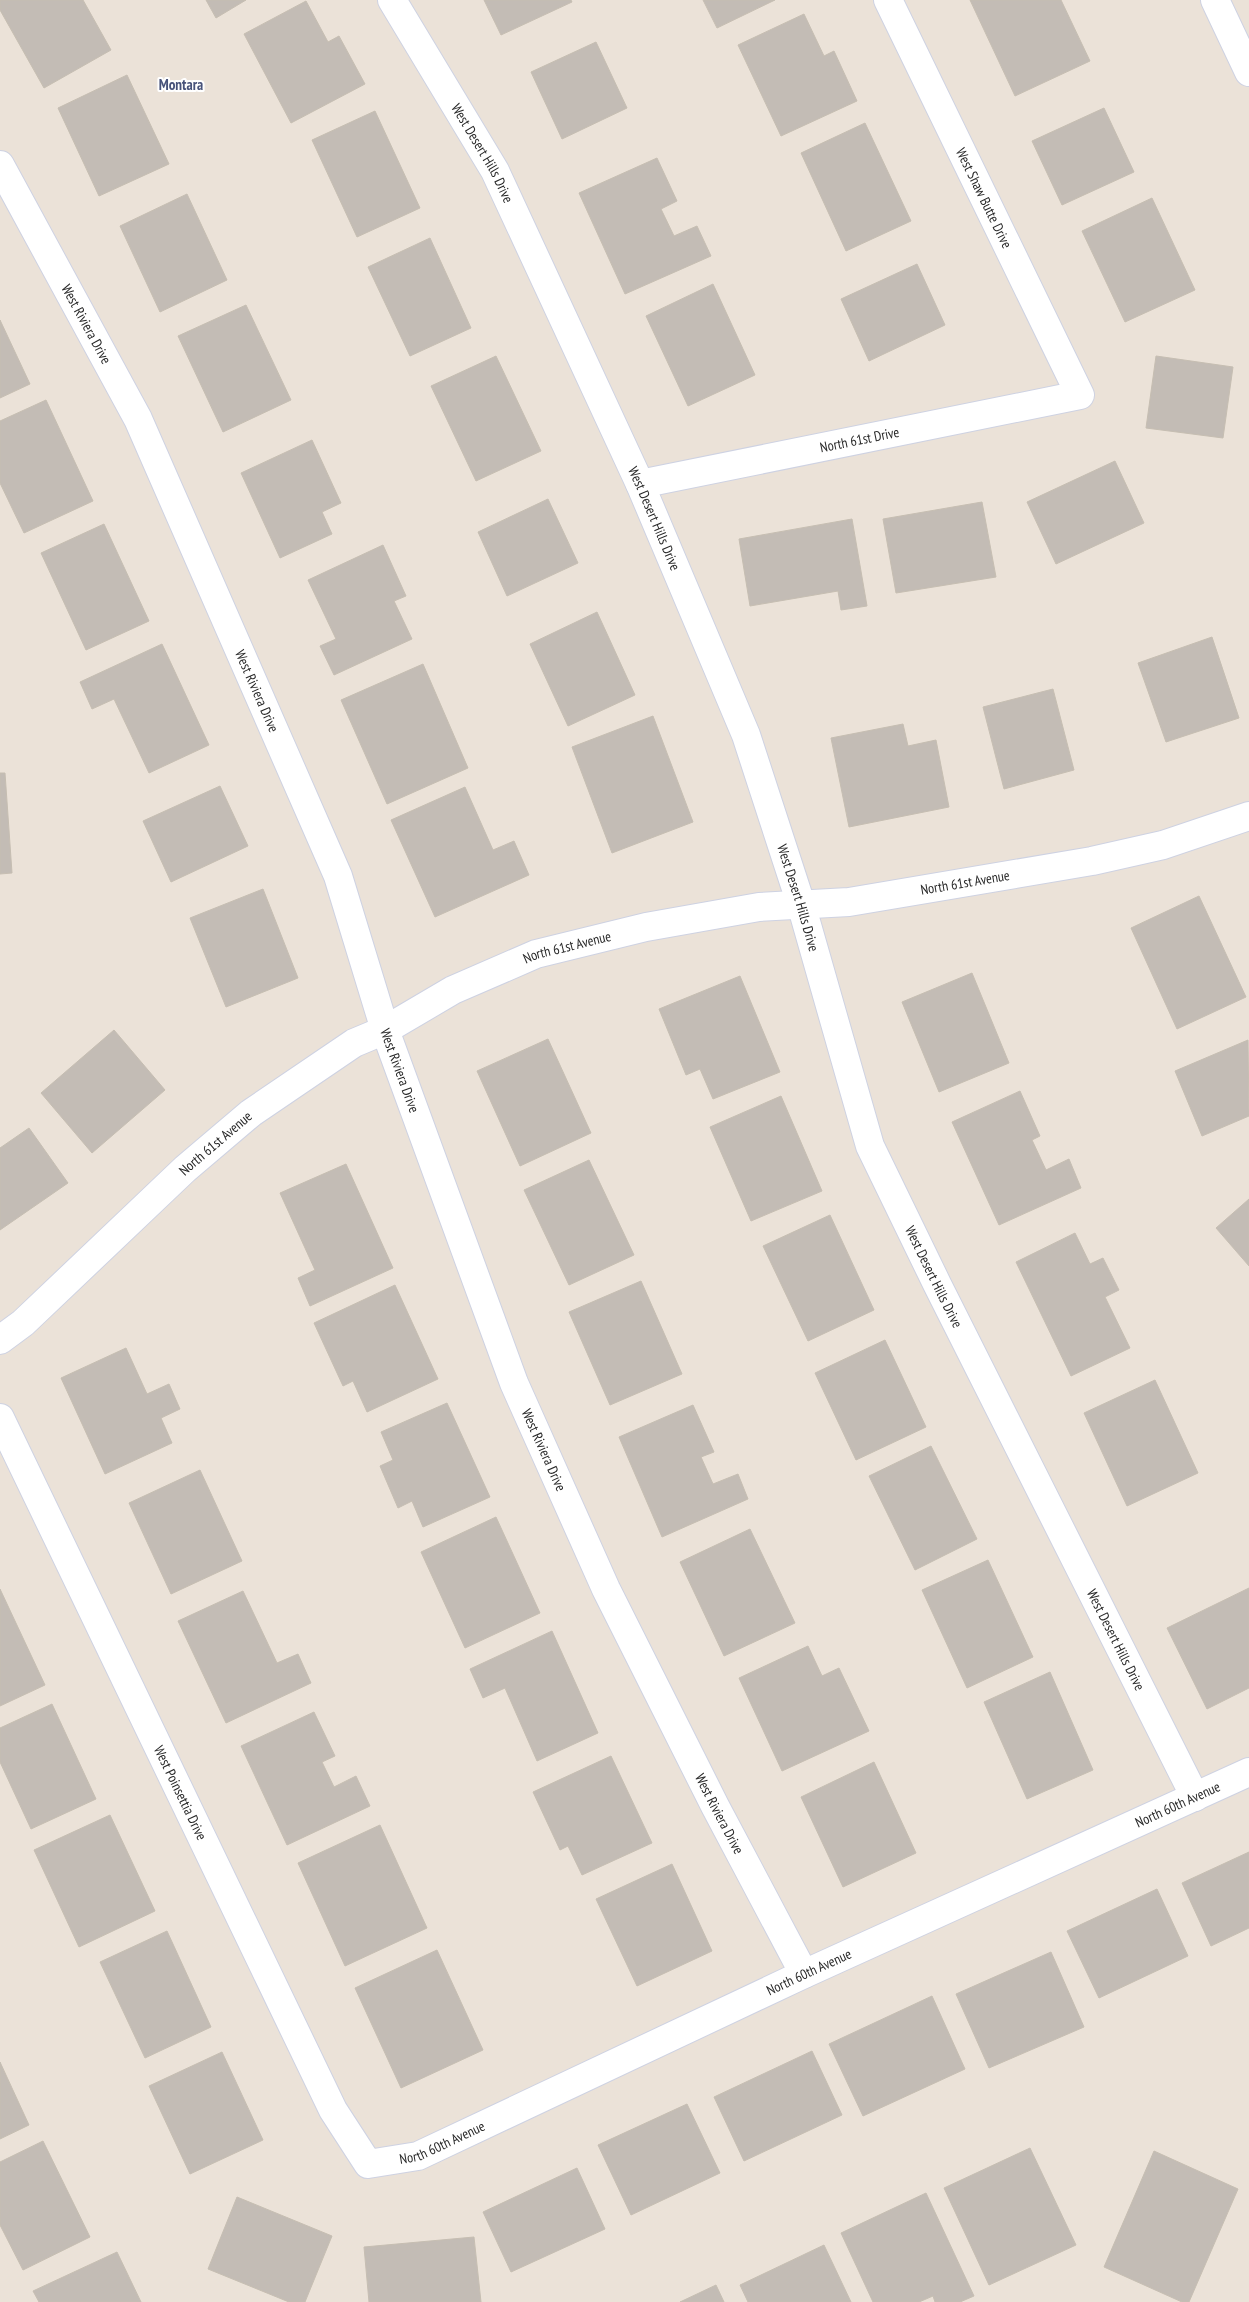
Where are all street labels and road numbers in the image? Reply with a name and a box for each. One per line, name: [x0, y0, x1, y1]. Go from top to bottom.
street label: West Desert Hills Drive: [447, 100, 518, 206]
street label: West Shaw Butte Drive: [952, 145, 1016, 251]
street label: West Riviera Drive: [57, 281, 115, 367]
street label: North 61st Drive: [818, 423, 901, 456]
street label: West Desert Hills Drive: [624, 464, 685, 573]
street label: West Riviera Drive: [231, 647, 283, 735]
street label: West Desert Hills Drive: [773, 842, 823, 954]
street label: North 61st Avenue: [919, 866, 1011, 899]
street label: North 61st Avenue: [520, 927, 613, 968]
street label: West Riviera Drive: [376, 1026, 423, 1115]
street label: North 61st Avenue: [175, 1107, 256, 1179]
street label: West Desert Hills Drive: [901, 1223, 967, 1331]
street label: West Riviera Drive: [518, 1406, 570, 1494]
street label: West Desert Hills Drive: [1083, 1586, 1149, 1694]
street label: West Poinsettia Drive: [150, 1743, 211, 1843]
street label: West Riviera Drive: [691, 1770, 748, 1857]
street label: North 60th Avenue: [1132, 1777, 1223, 1832]
street label: North 60th Avenue: [764, 1945, 854, 1999]
street label: North 60th Avenue: [398, 2117, 488, 2168]

